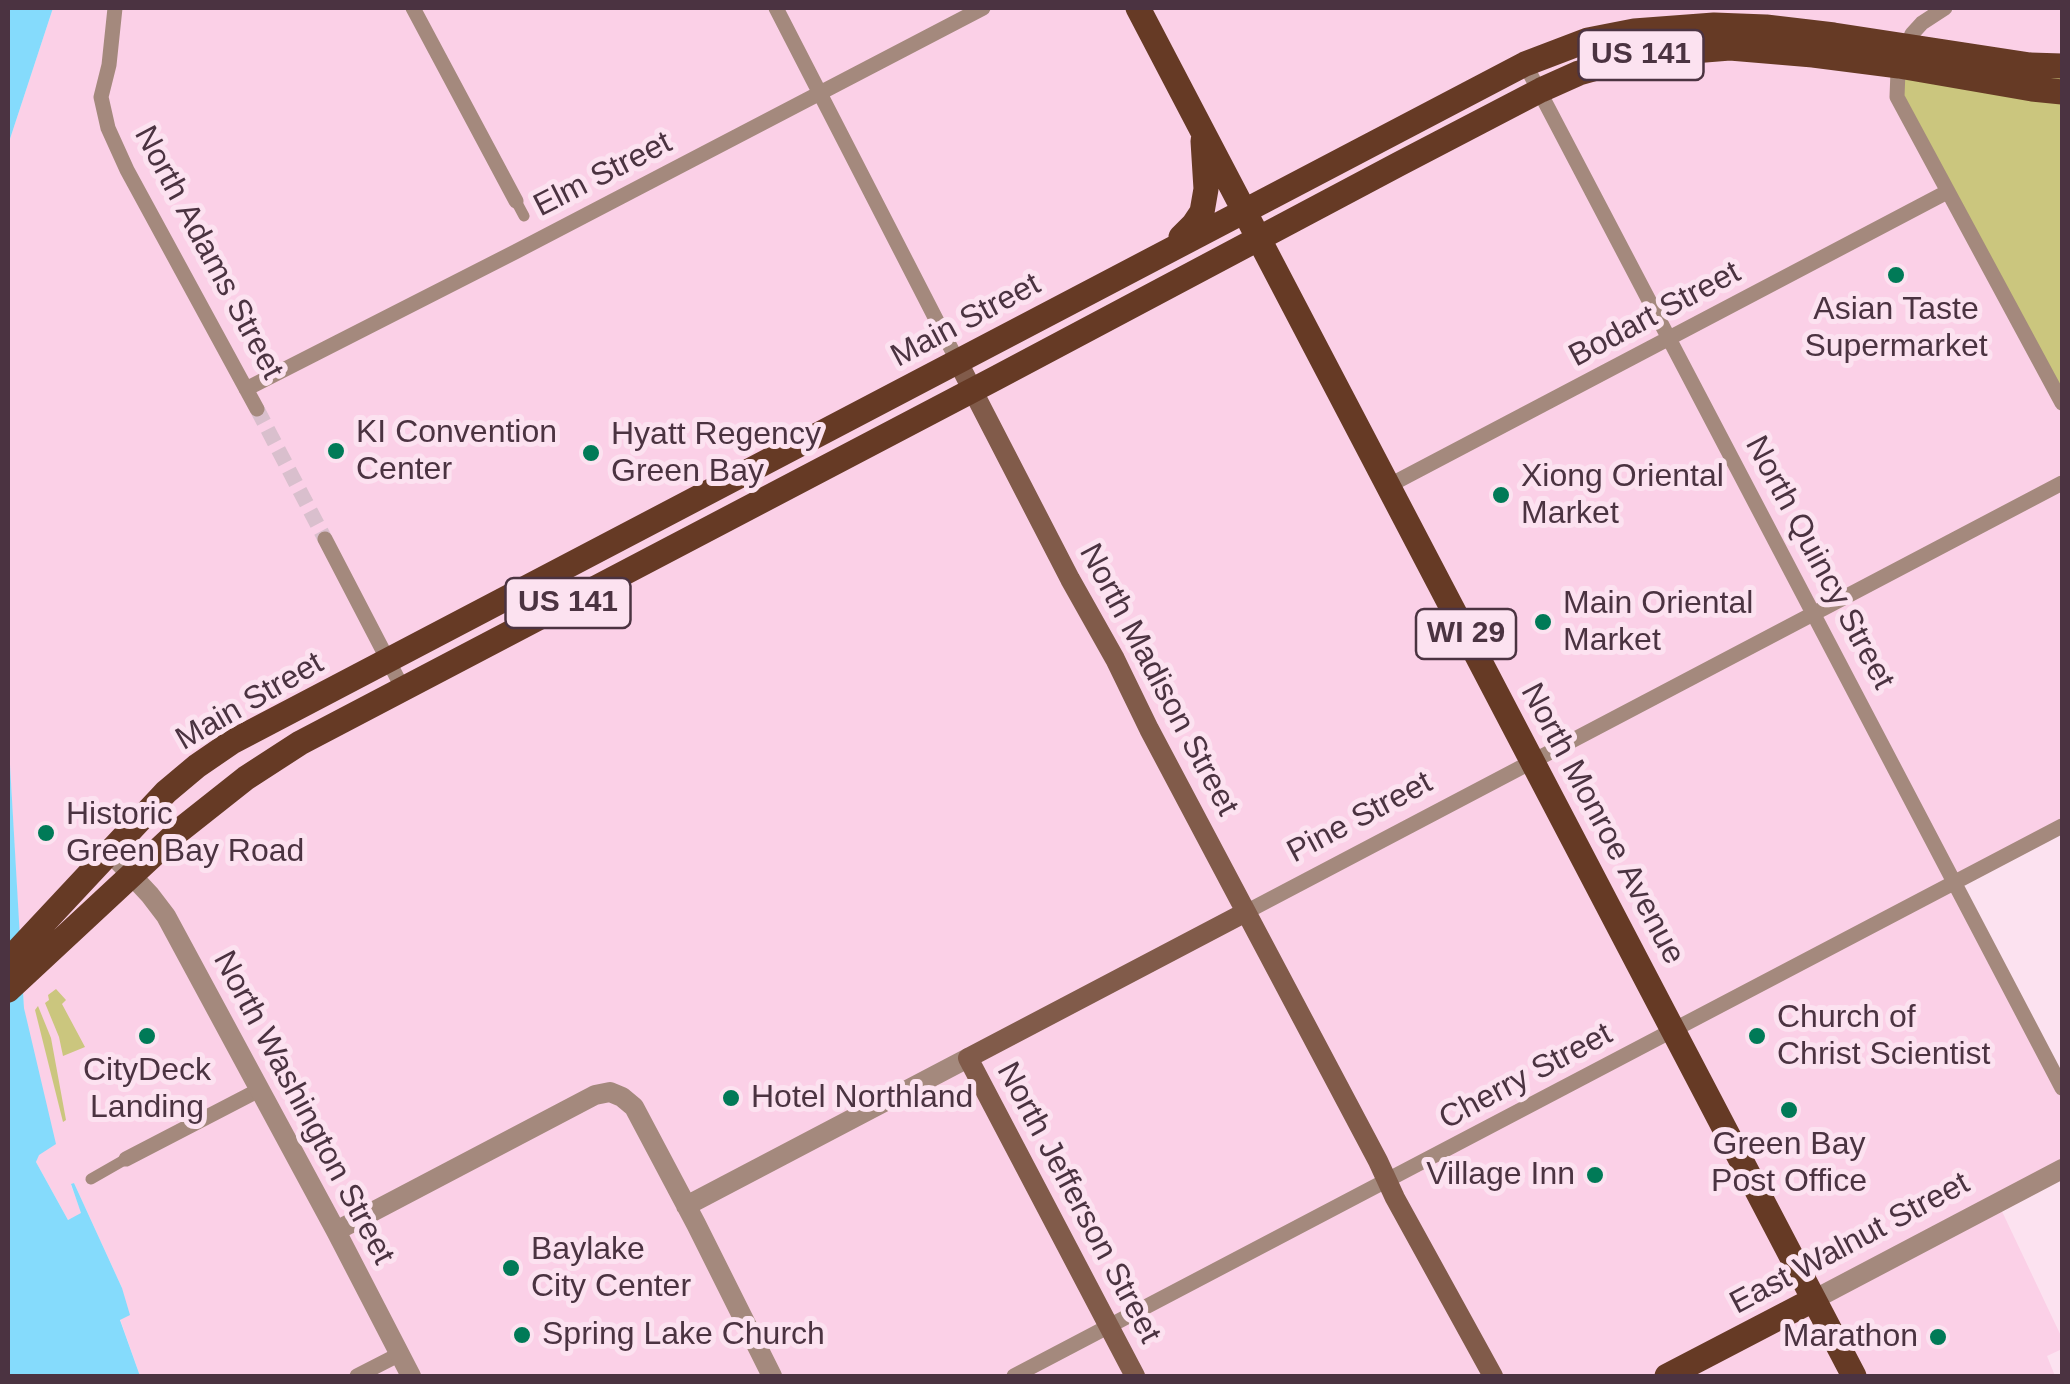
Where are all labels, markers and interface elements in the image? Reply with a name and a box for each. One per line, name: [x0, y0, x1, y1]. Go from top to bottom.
road number: US 141: [1578, 30, 1704, 80]
street label: North Adams Street: [125, 120, 291, 386]
street label: Elm Street: [528, 124, 678, 226]
street label: Bodart Street: [1563, 254, 1747, 376]
marker: Asian Taste Supermarket: [1885, 264, 1907, 286]
street label: Main Street: [885, 266, 1047, 376]
place label: Asian Taste Supermarket: [1804, 291, 1988, 366]
place label: KI Convention Center: [356, 414, 557, 489]
place label: Hyatt Regency Green Bay: [611, 416, 821, 491]
street label: North Quincy Street: [1736, 430, 1902, 696]
marker: KI Convention Center: [325, 440, 347, 462]
marker: Hyatt Regency Green Bay: [580, 442, 602, 464]
place label: Xiong Oriental Market: [1521, 458, 1724, 533]
marker: Xiong Oriental Market: [1490, 484, 1512, 506]
street label: North Madison Street: [1070, 538, 1246, 822]
road number: US 141: [506, 578, 630, 628]
place label: Main Oriental Market: [1563, 585, 1753, 660]
road number: WI 29: [1416, 609, 1516, 659]
marker: Main Oriental Market: [1532, 611, 1554, 633]
street label: Main Street: [170, 644, 330, 760]
street label: North Monroe Avenue: [1512, 677, 1692, 971]
street label: Pine Street: [1281, 764, 1439, 872]
place label: Historic Green Bay Road: [66, 796, 304, 871]
marker: Historic Green Bay Road: [35, 822, 57, 844]
street label: North Washington Street: [204, 945, 402, 1271]
place label: Church of Christ Scientist: [1777, 999, 1990, 1074]
street label: Cherry Street: [1433, 1015, 1619, 1139]
marker: CityDeck Landing: [136, 1025, 158, 1047]
marker: Church of Christ Scientist: [1746, 1025, 1768, 1047]
place label: CityDeck Landing: [83, 1052, 211, 1127]
street label: North Jefferson Street: [988, 1056, 1168, 1350]
place label: Hotel Northland: [751, 1079, 973, 1117]
marker: Hotel Northland: [720, 1087, 742, 1109]
marker: Green Bay Post Office: [1778, 1099, 1800, 1121]
place label: Green Bay Post Office: [1711, 1126, 1867, 1201]
place label: Village Inn: [1426, 1156, 1575, 1194]
marker: Village Inn: [1584, 1164, 1606, 1186]
street label: East Walnut Street: [1724, 1165, 1976, 1323]
place label: Baylake City Center: [531, 1231, 691, 1306]
marker: Baylake City Center: [500, 1257, 522, 1279]
place label: Spring Lake Church: [542, 1316, 825, 1354]
place label: Marathon: [1783, 1318, 1918, 1356]
marker: Spring Lake Church: [511, 1324, 533, 1346]
marker: Marathon: [1927, 1326, 1949, 1348]

